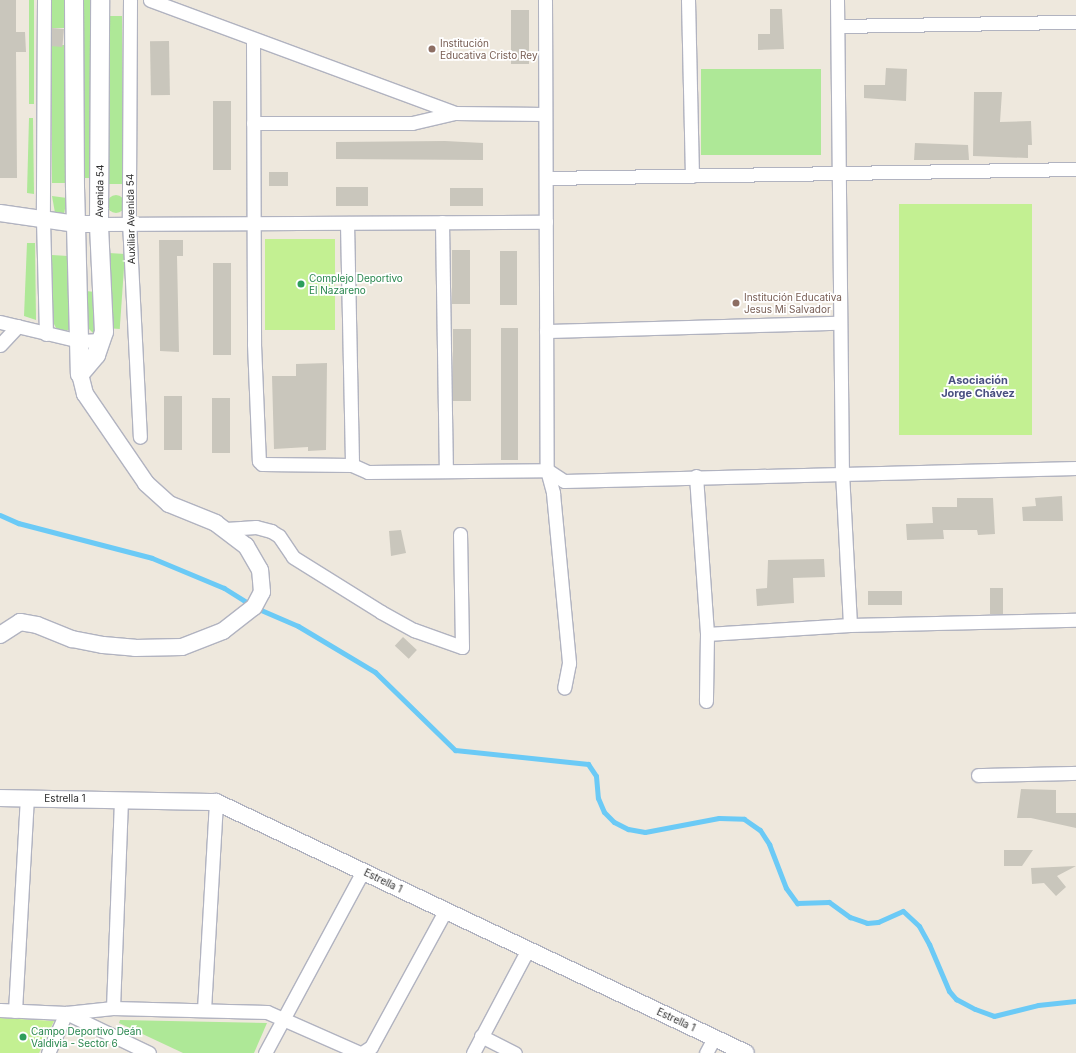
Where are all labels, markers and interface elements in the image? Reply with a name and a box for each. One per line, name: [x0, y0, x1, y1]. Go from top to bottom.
place label: Institución Educativa Cristo Rey: [440, 37, 538, 60]
marker: Institución Educativa Cristo Rey: [427, 44, 437, 54]
street label: Avenida 54: [94, 164, 106, 218]
street label: Auxiliar Avenida 54: [124, 174, 138, 264]
place label: Complejo Deportivo El Nazareno: [309, 272, 403, 296]
marker: Complejo Deportivo El Nazareno: [296, 279, 306, 289]
place label: Institución Educativa Jesus Mi Salvador: [744, 291, 842, 314]
marker: Institución Educativa Jesus Mi Salvador: [731, 298, 741, 308]
district label: Asociación Jorge Chávez: [941, 374, 1015, 400]
street label: Estrella 1: [44, 793, 86, 805]
street label: Estrella 1: [362, 867, 404, 895]
street label: Estrella 1: [655, 1006, 697, 1034]
place label: Campo Deportivo Deán Valdivia - Sector 6: [31, 1025, 141, 1048]
marker: Campo Deportivo Deán Valdivia - Sector 6: [18, 1032, 28, 1042]

